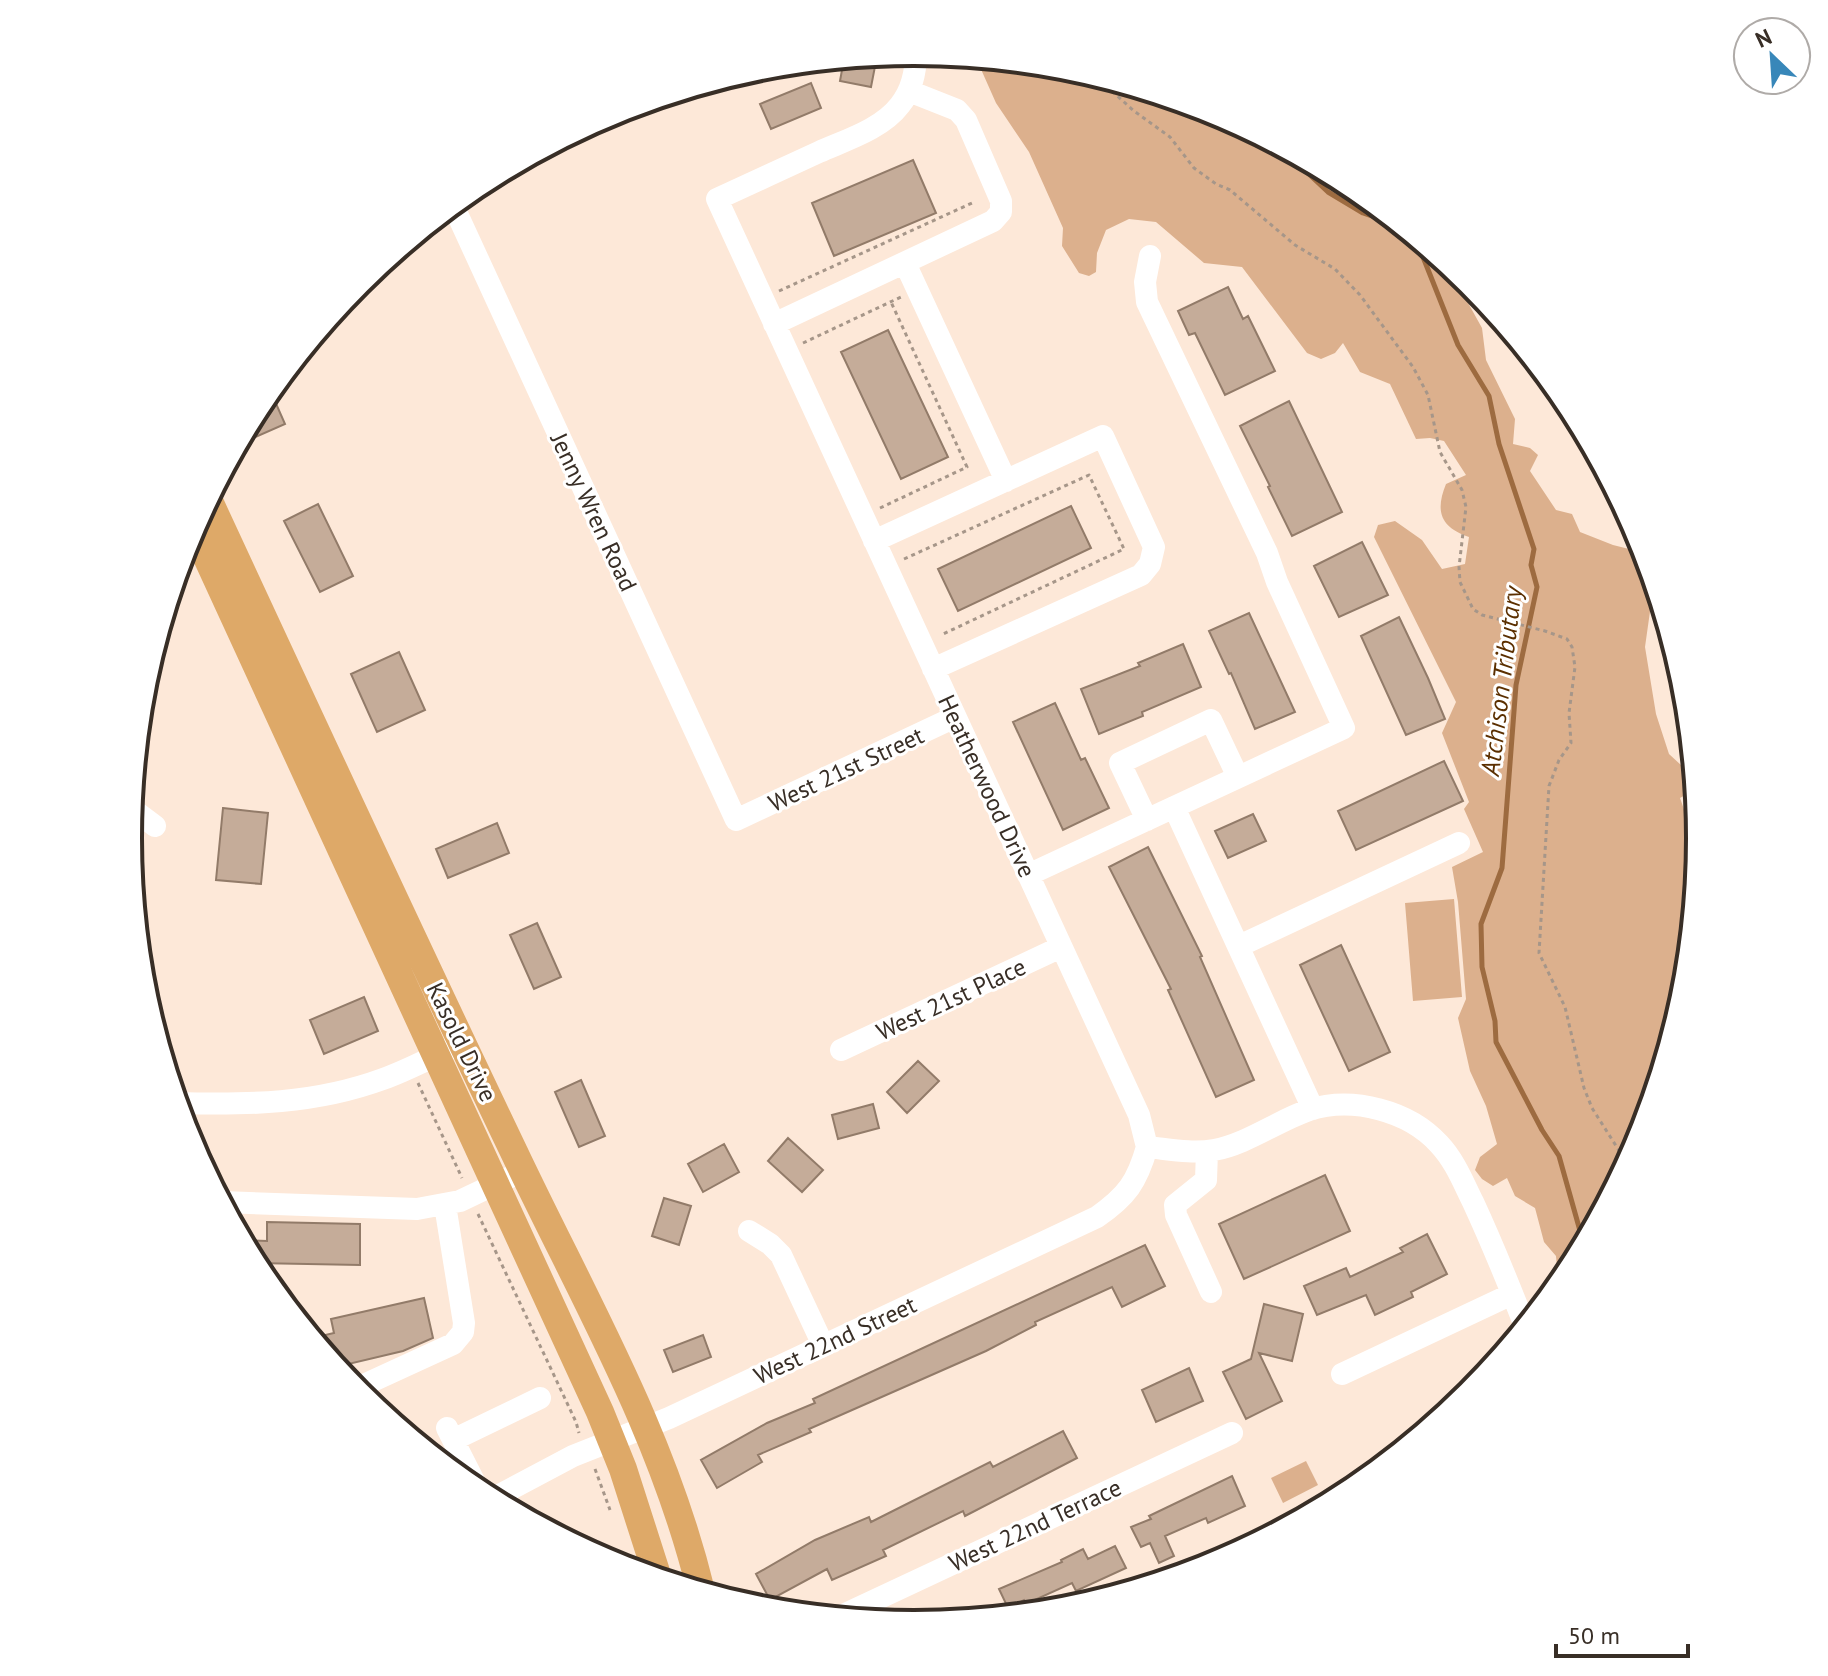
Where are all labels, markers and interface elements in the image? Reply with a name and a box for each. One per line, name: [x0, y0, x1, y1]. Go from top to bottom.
north arrow: [1732, 16, 1812, 96]
text: N: [1751, 22, 1776, 54]
street label: Jenny Wren Road: [543, 427, 644, 596]
water label: Atchison Tributary: [1473, 583, 1529, 779]
street label: Heatherwood Drive: [931, 690, 1043, 882]
street label: West 21st Street: [763, 719, 929, 819]
street label: West 21st Place: [871, 951, 1031, 1047]
street label: Kasold Drive: [420, 977, 504, 1107]
street label: West 22nd Street: [749, 1289, 921, 1391]
street label: West 22nd Terrace: [944, 1472, 1126, 1578]
scale bar: [1556, 1608, 1688, 1658]
text: 50 m: [1568, 1620, 1620, 1651]

